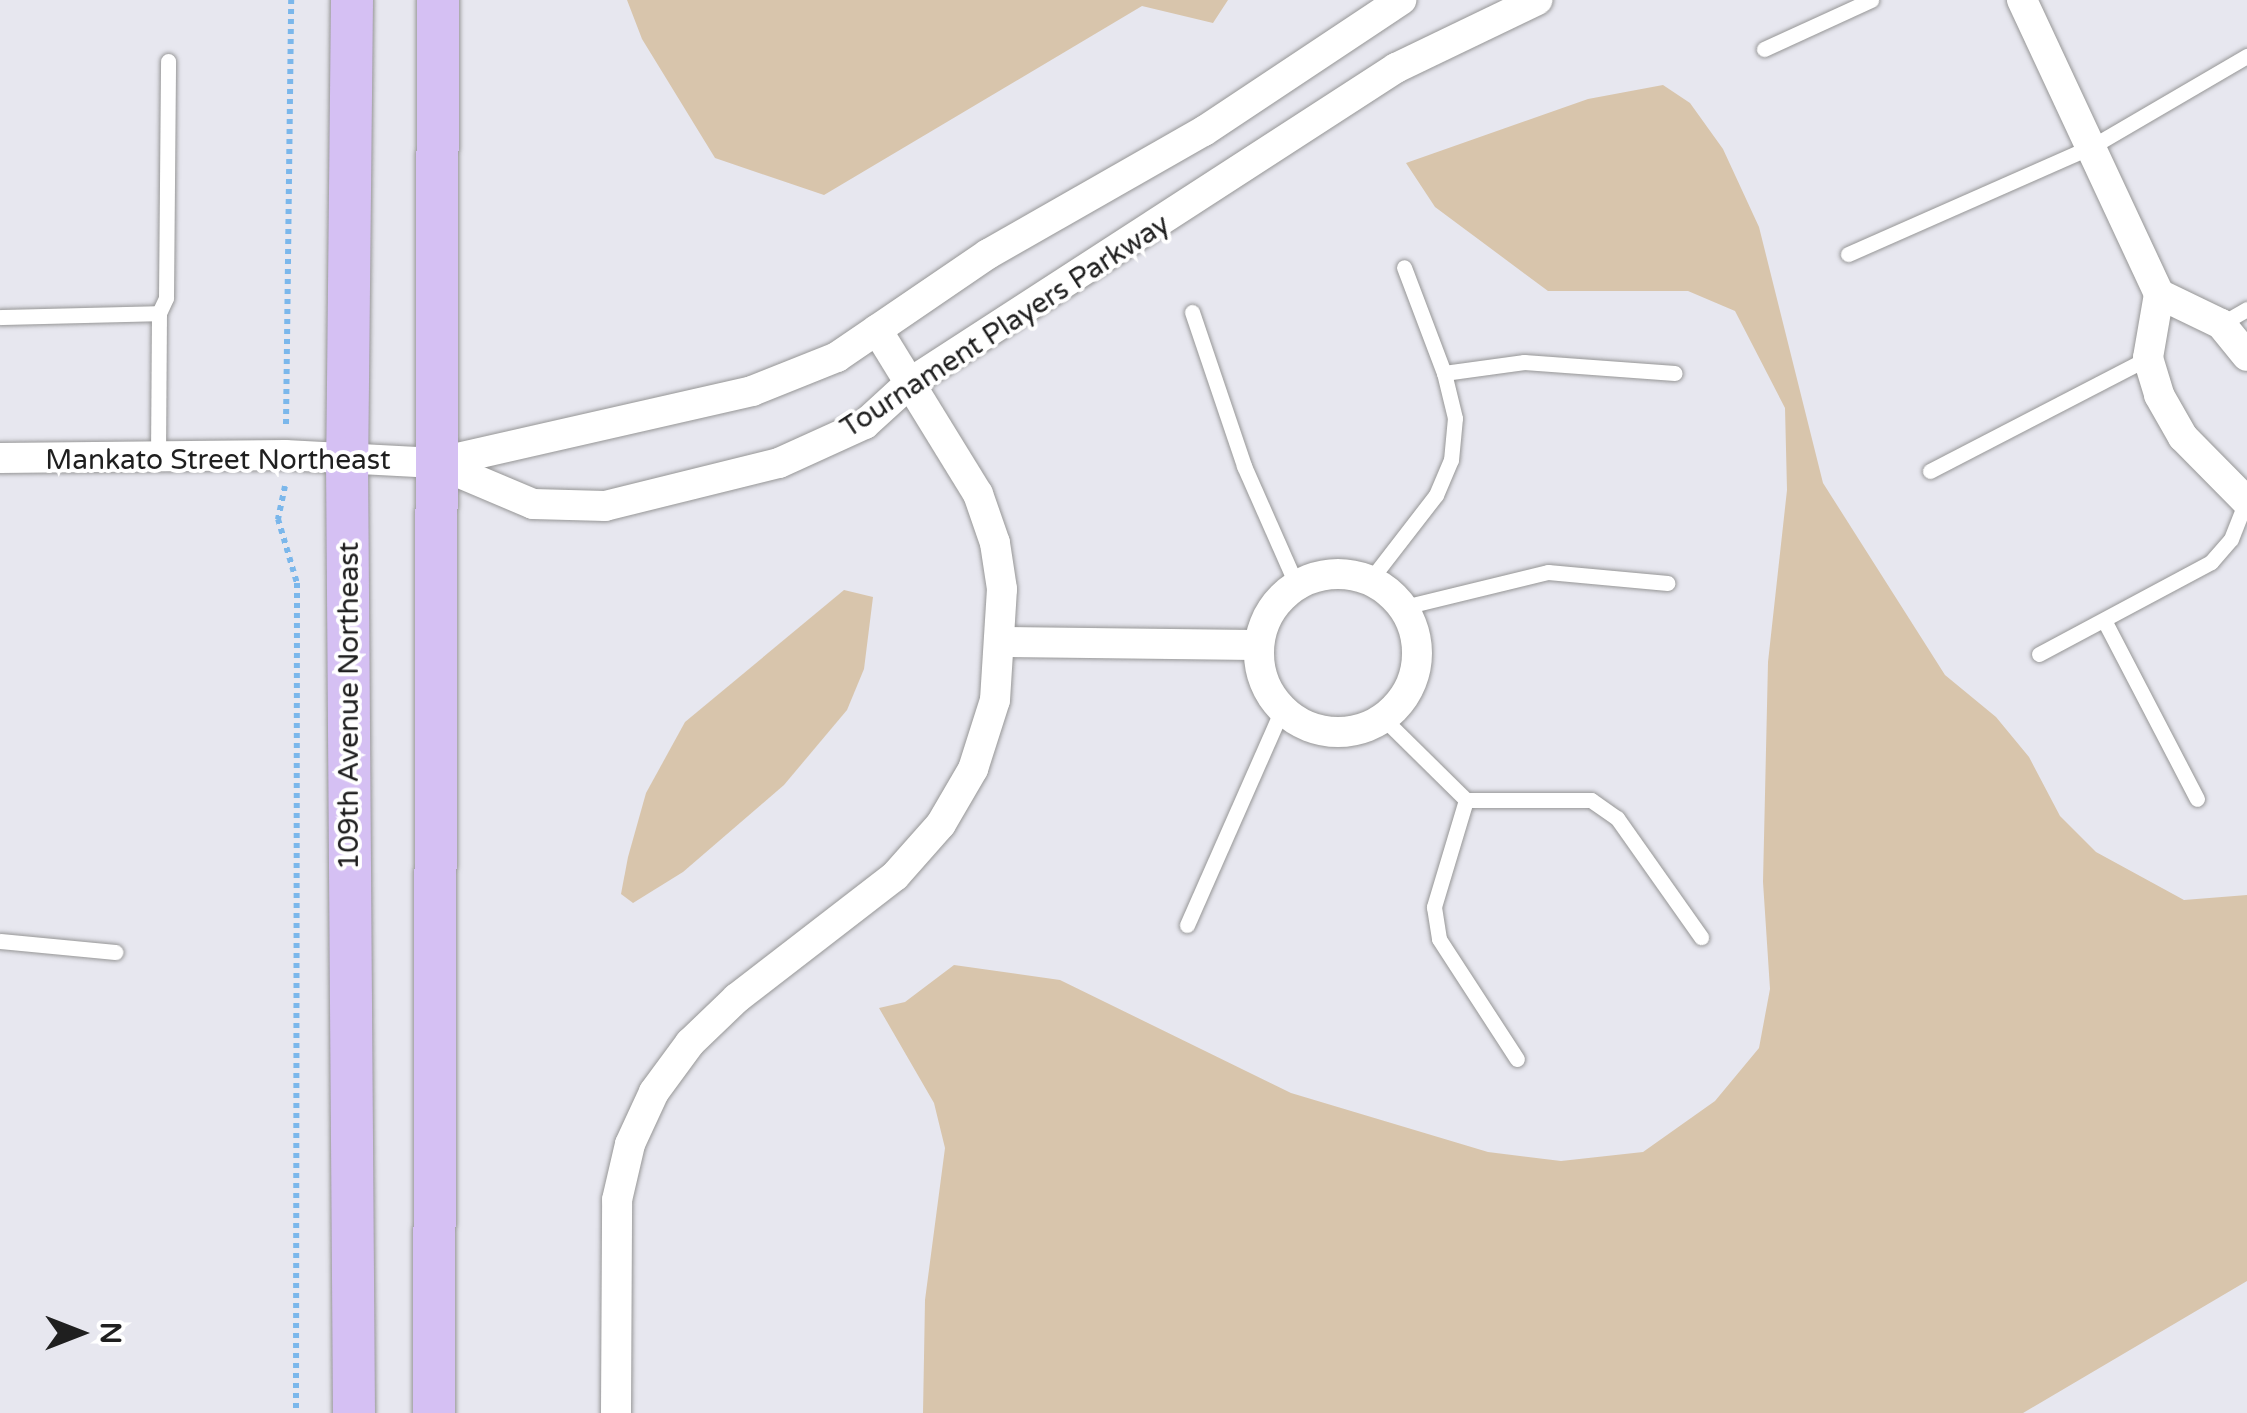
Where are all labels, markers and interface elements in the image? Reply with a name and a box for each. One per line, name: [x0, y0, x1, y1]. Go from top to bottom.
street label: Tournament Players Parkway: [835, 207, 1175, 445]
street label: Mankato Street Northeast: [45, 443, 391, 477]
street label: 109th Avenue Northeast: [332, 542, 366, 870]
north arrow: [30, 1283, 130, 1383]
text: N: [93, 1322, 127, 1344]

